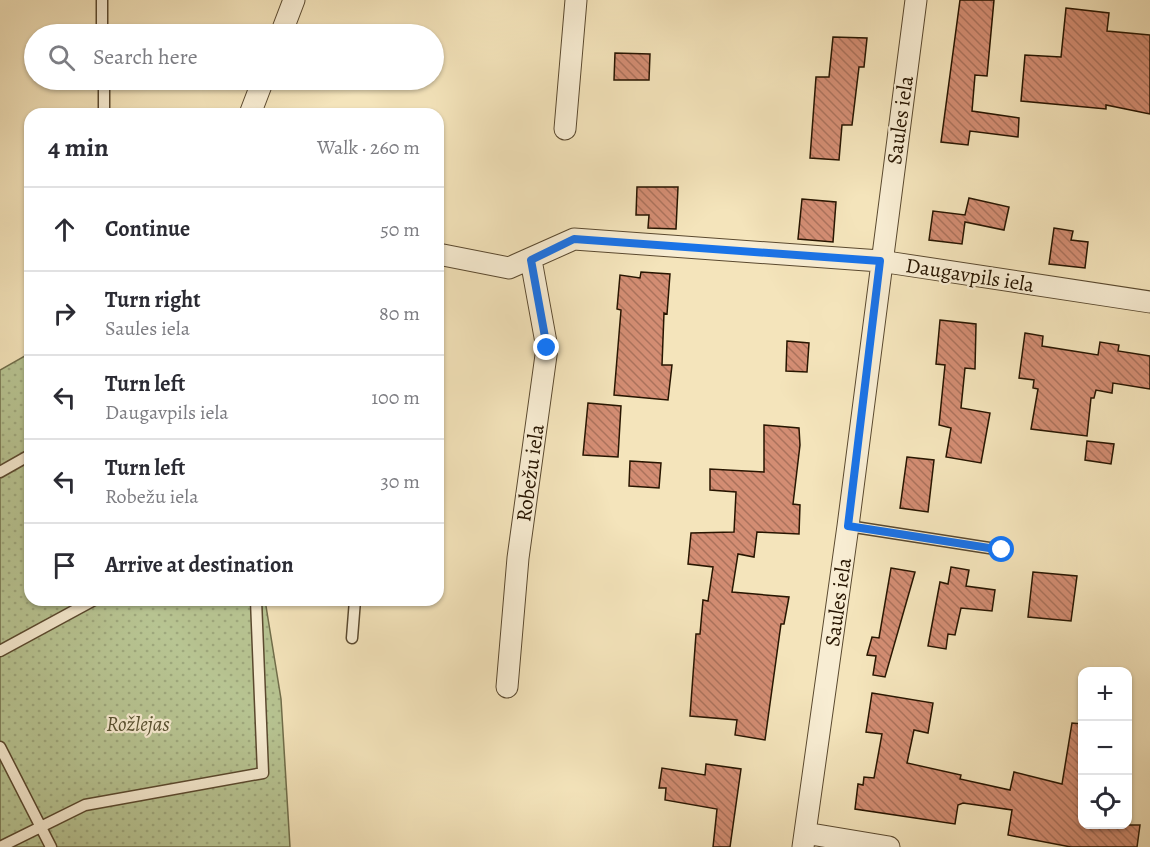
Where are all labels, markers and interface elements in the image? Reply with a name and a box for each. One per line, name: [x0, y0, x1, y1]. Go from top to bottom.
search box: [24, 24, 444, 90]
icon: search: [45, 41, 78, 74]
text: Search here: [93, 42, 198, 72]
street label: Saules iela: [880, 74, 920, 166]
text: 4 min: [48, 130, 109, 165]
text: Walk · 260 m: [317, 134, 420, 161]
icon: ahead: [48, 213, 81, 246]
text: Continue: [105, 214, 190, 244]
text: 50 m: [380, 216, 420, 243]
street label: Daugavpils iela: [904, 251, 1037, 299]
text: Turn right: [105, 285, 201, 315]
icon: right: [48, 297, 81, 330]
text: 80 m: [379, 300, 420, 327]
text: Saules iela: [105, 315, 190, 342]
route end: [533, 334, 559, 360]
text: Turn left: [105, 369, 185, 399]
icon: left: [48, 381, 81, 414]
text: 100 m: [371, 384, 420, 411]
text: Daugavpils iela: [105, 399, 229, 426]
street label: Robežu iela: [509, 422, 551, 524]
text: Turn left: [105, 453, 185, 483]
icon: left: [48, 465, 81, 498]
text: 30 m: [380, 468, 420, 495]
text: Robežu iela: [105, 483, 198, 510]
route start: [988, 536, 1014, 562]
icon: arrive: [48, 549, 81, 582]
text: Arrive at destination: [105, 550, 294, 580]
street label: Saules iela: [818, 556, 858, 648]
map controls: [1078, 667, 1132, 829]
button: +: [1078, 667, 1132, 721]
park label: Rožlejas: [106, 710, 170, 738]
button: −: [1078, 721, 1132, 775]
button: locate: [1078, 775, 1132, 829]

